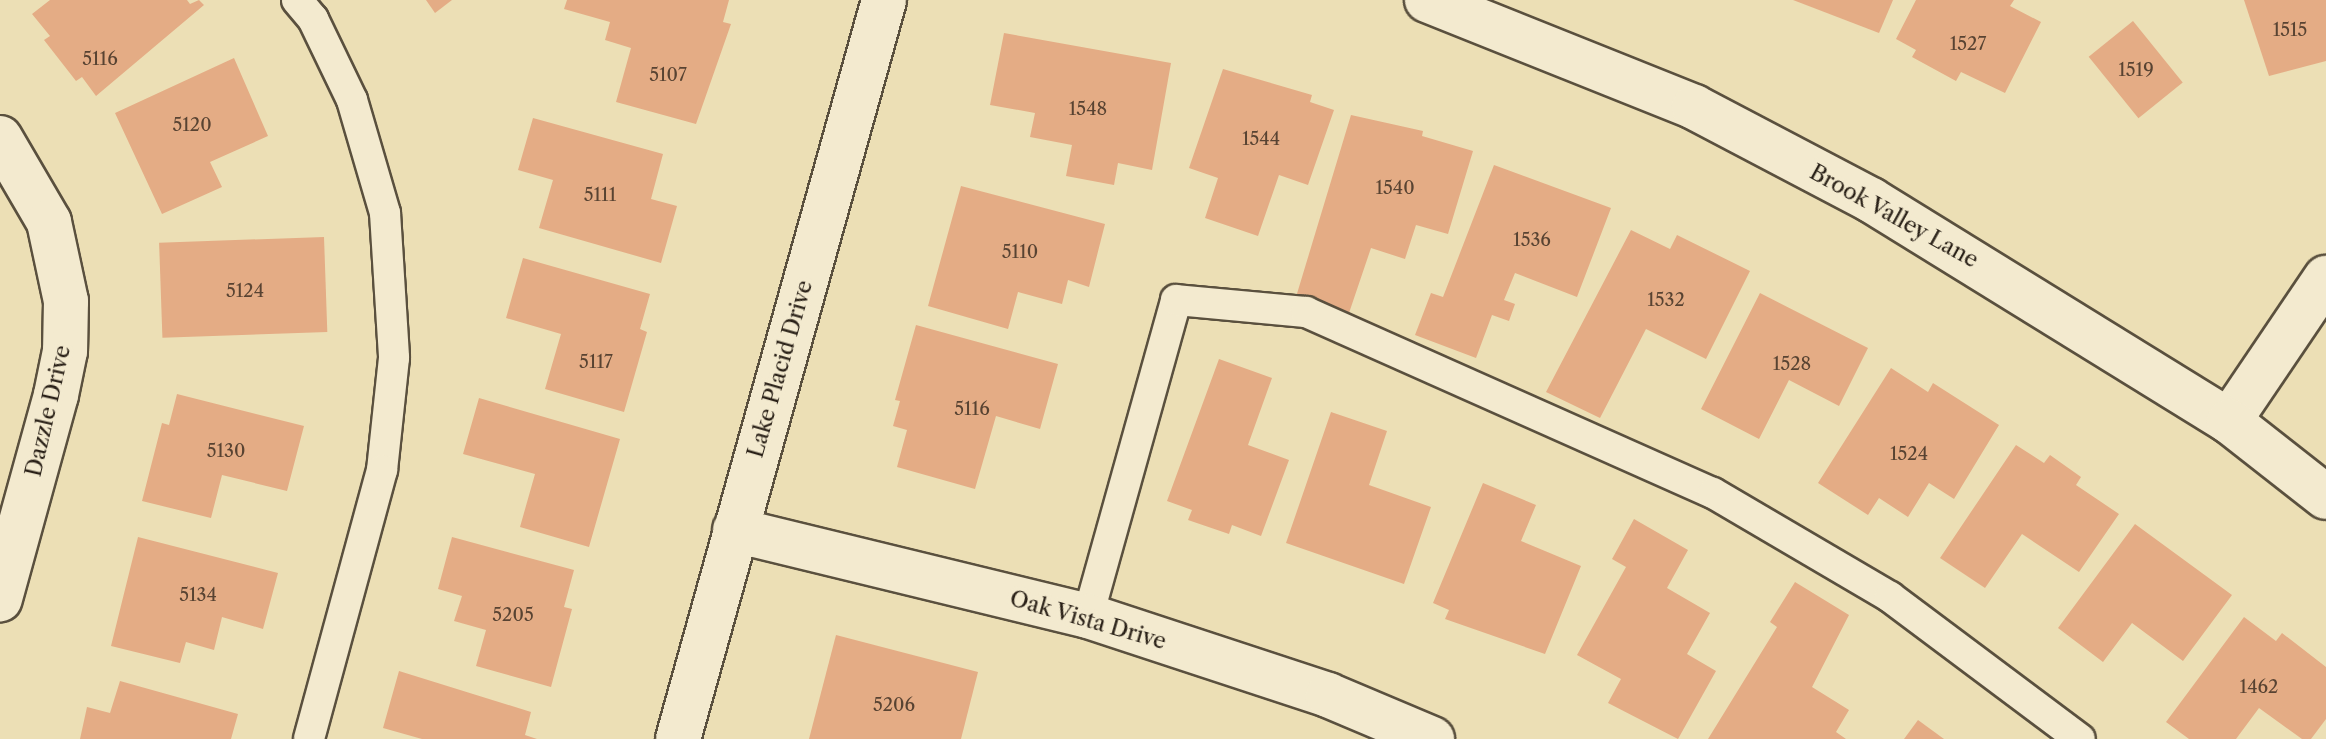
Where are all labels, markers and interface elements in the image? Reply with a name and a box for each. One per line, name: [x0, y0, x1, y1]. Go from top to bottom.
house number: 1515: [2273, 19, 2307, 41]
house number: 1527: [1950, 33, 1986, 55]
house number: 5116: [82, 48, 118, 70]
house number: 1519: [2118, 59, 2154, 81]
house number: 5107: [649, 64, 687, 86]
house number: 1548: [1069, 98, 1107, 120]
house number: 5120: [172, 114, 212, 136]
house number: 1544: [1242, 128, 1280, 150]
street label: Brook Valley Lane: [1804, 158, 1984, 274]
house number: 1540: [1375, 177, 1415, 199]
house number: 5111: [584, 184, 616, 206]
house number: 1536: [1513, 229, 1551, 251]
house number: 5110: [1002, 241, 1038, 263]
street label: Lake Placid Drive: [742, 277, 818, 461]
house number: 5124: [226, 280, 264, 302]
house number: 1532: [1647, 289, 1685, 311]
street label: Dazzle Drive: [20, 343, 76, 479]
house number: 5117: [579, 351, 613, 373]
house number: 1528: [1773, 353, 1811, 375]
house number: 5116: [954, 398, 990, 420]
house number: 5130: [207, 440, 245, 462]
house number: 1524: [1890, 443, 1928, 465]
house number: 5134: [179, 584, 217, 606]
street label: Oak Vista Drive: [1006, 585, 1170, 655]
house number: 5205: [492, 604, 534, 626]
house number: 1462: [2240, 676, 2278, 698]
house number: 5206: [873, 694, 915, 716]

